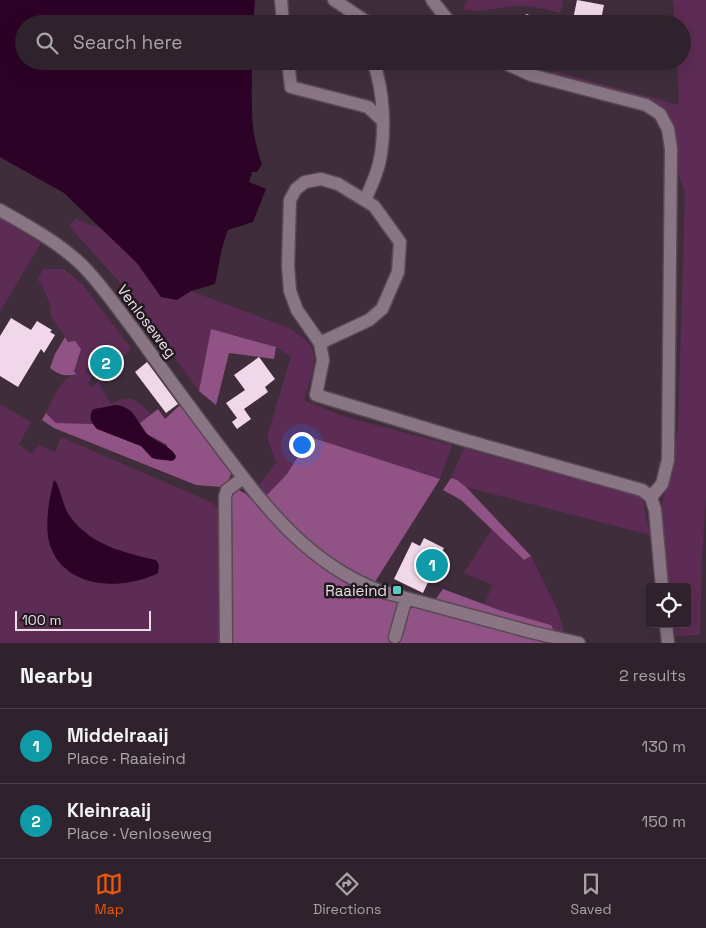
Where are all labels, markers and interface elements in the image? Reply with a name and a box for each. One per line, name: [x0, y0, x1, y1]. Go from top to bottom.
search box: [15, 15, 691, 70]
icon: search: [33, 29, 61, 57]
text: Search here: [73, 30, 183, 55]
street label: Venloseweg: [113, 281, 181, 361]
pin: 2: [90, 344, 122, 382]
your location: [289, 432, 315, 458]
pin: 1: [416, 546, 448, 584]
place label: Raaieind: [325, 581, 387, 600]
map controls: [646, 583, 691, 628]
button: locate: [646, 583, 691, 628]
marker: Raaieind: [391, 584, 403, 596]
scale bar: [15, 608, 151, 631]
text: 100 m: [22, 611, 61, 629]
text: Nearby: [20, 662, 93, 689]
text: 2 results: [619, 665, 686, 686]
text: Middelraaij: [67, 723, 168, 748]
text: 1: [32, 736, 40, 757]
text: 130 m: [642, 736, 686, 757]
text: Place · Raaieind: [67, 748, 186, 769]
text: Kleinraaij: [67, 798, 151, 823]
text: 2: [31, 811, 41, 832]
text: 150 m: [642, 811, 686, 832]
text: Place · Venloseweg: [67, 823, 212, 844]
tab: Map: [95, 870, 124, 918]
tab: Directions: [313, 870, 381, 918]
tab: Saved: [571, 870, 611, 918]

